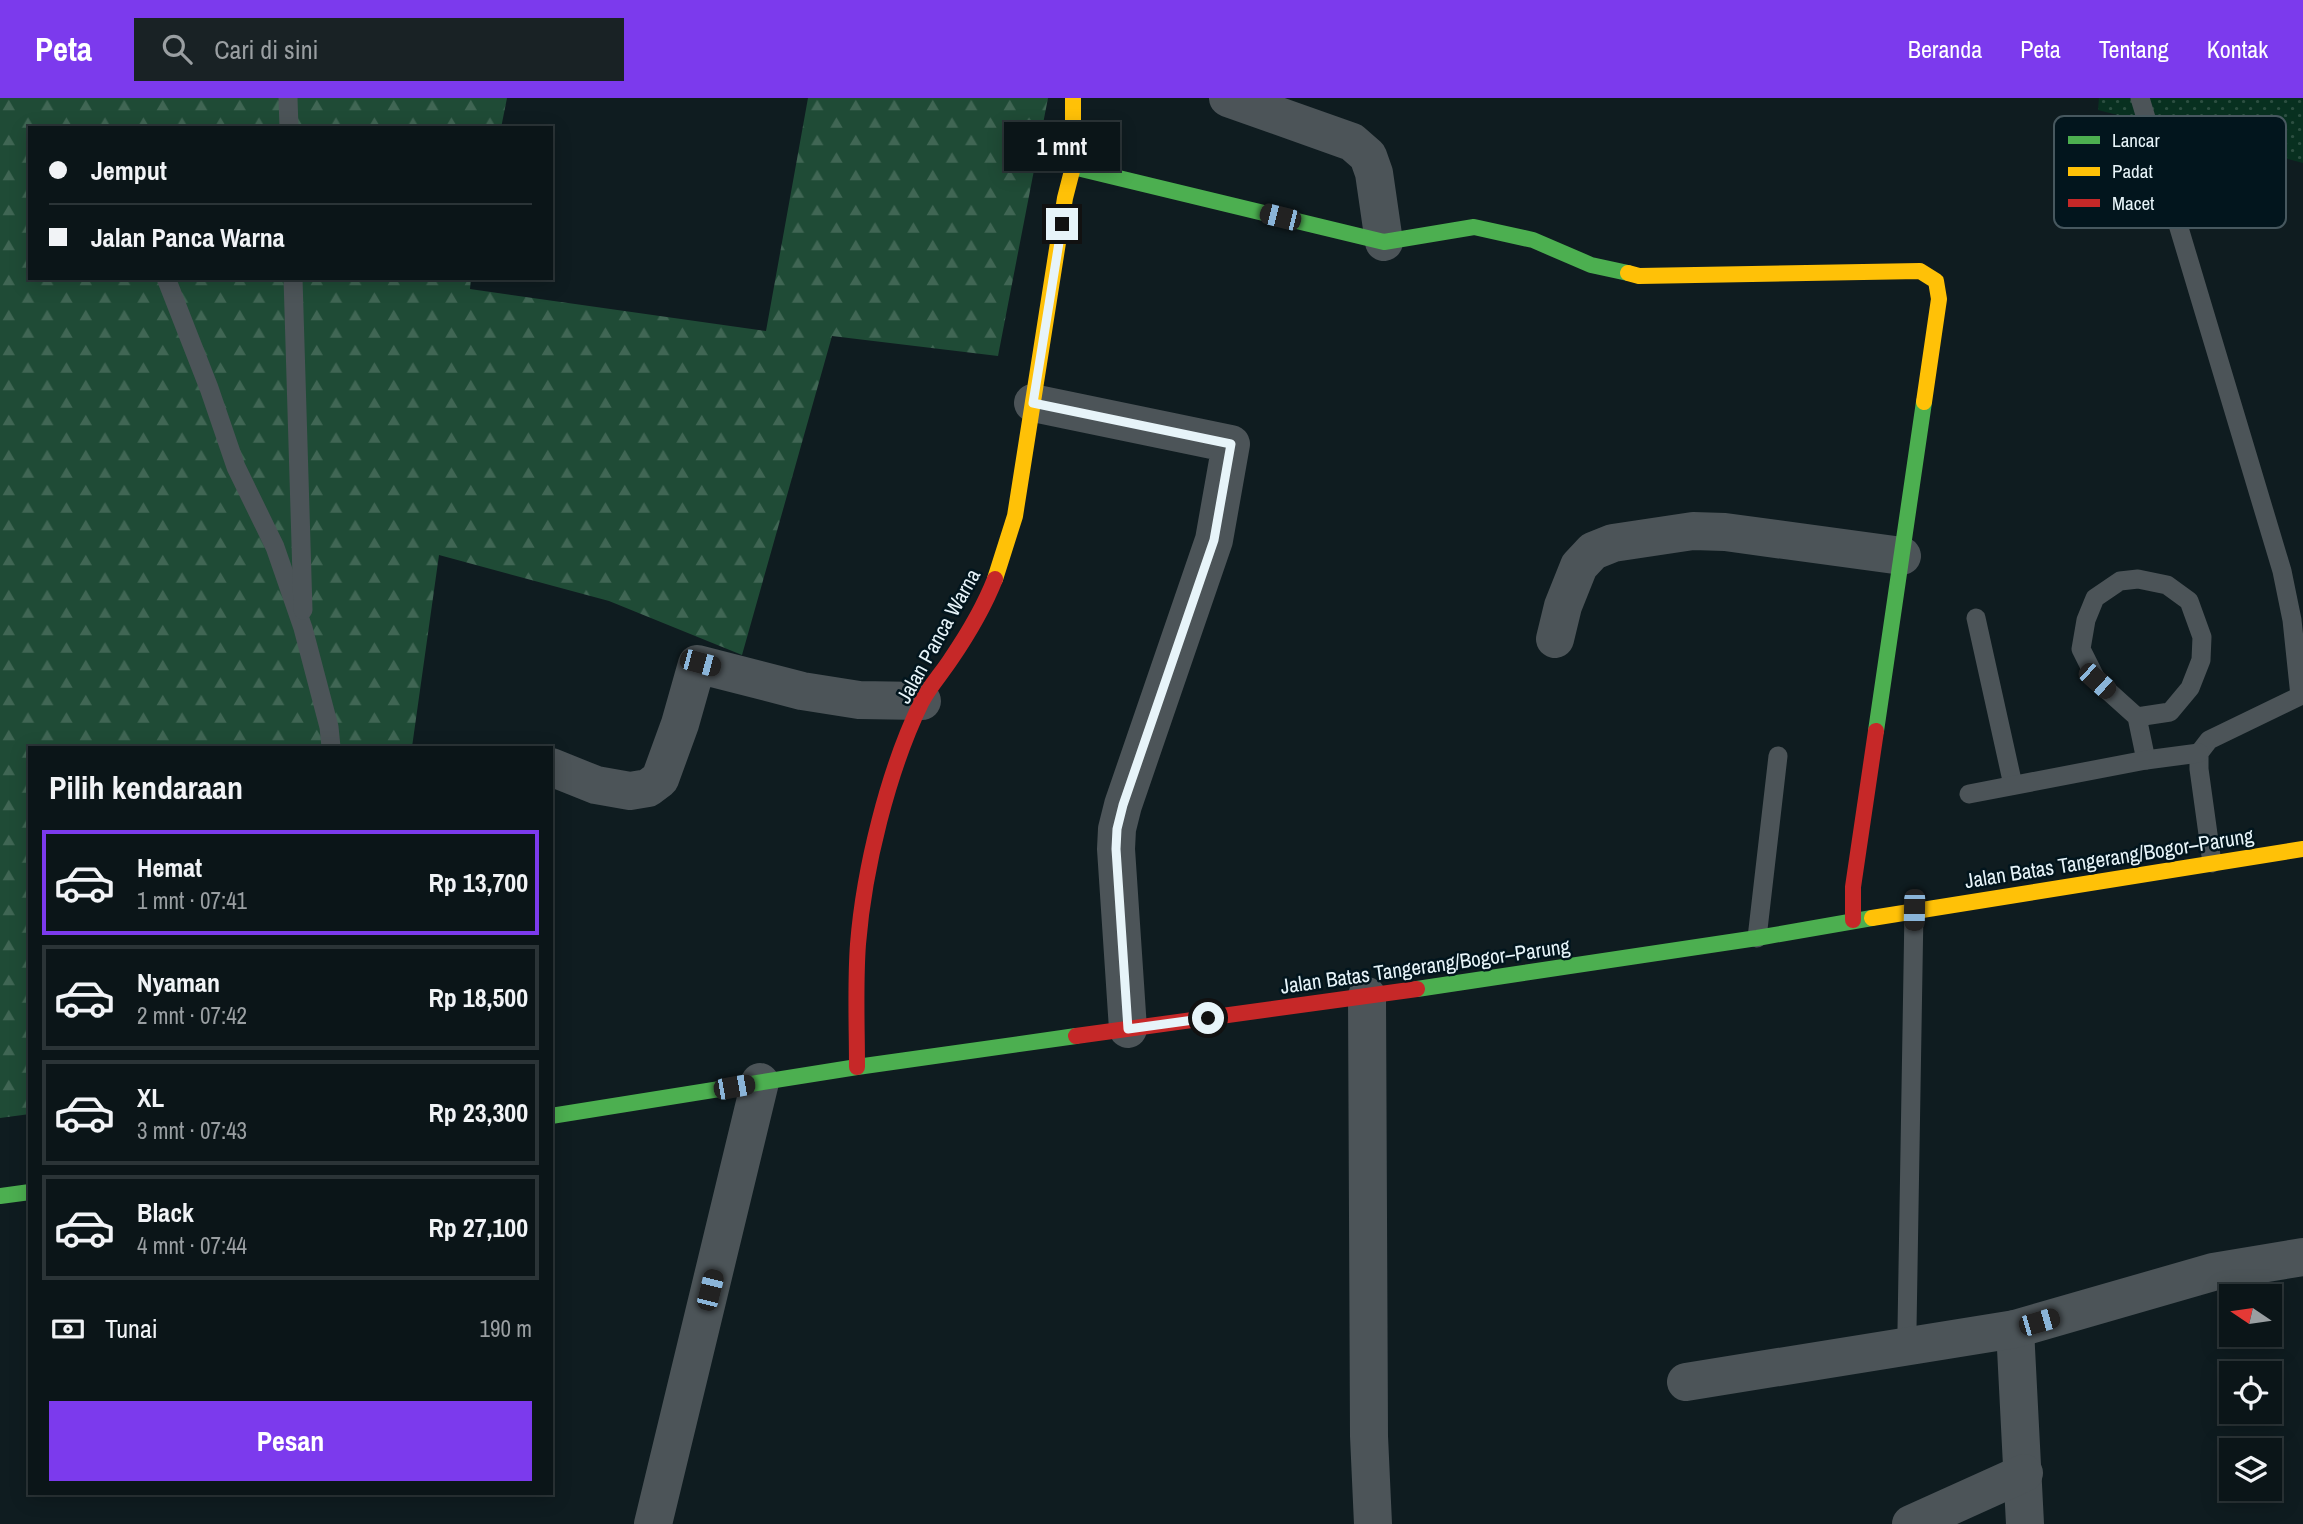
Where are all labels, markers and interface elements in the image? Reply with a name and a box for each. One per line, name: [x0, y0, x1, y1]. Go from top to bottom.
search box: [134, 18, 624, 81]
text: Peta: [35, 27, 92, 71]
icon: search: [158, 30, 196, 68]
text: Cari di sini: [214, 32, 318, 67]
text: Beranda: [1908, 33, 1982, 65]
text: Peta: [2020, 33, 2061, 65]
text: Tentang: [2099, 33, 2169, 65]
text: Kontak: [2207, 33, 2268, 65]
legend: [2054, 116, 2286, 228]
callout: 1 mnt: [1004, 122, 1120, 172]
text: Lancar: [2112, 127, 2160, 153]
text: 1 mnt: [1037, 131, 1087, 162]
text: Jemput: [91, 153, 167, 188]
text: Padat: [2112, 158, 2153, 184]
text: Macet: [2112, 190, 2155, 216]
car: [1258, 202, 1303, 232]
route end: [1046, 208, 1078, 240]
text: Jalan Panca Warna: [91, 220, 285, 255]
street label: Jalan Panca Warna: [889, 563, 987, 708]
car: [677, 647, 724, 679]
car: [2075, 659, 2120, 703]
text: Pilih kendaraan: [49, 766, 243, 809]
street label: Jalan Batas Tangerang/Bogor–Parung: [1963, 821, 2256, 895]
text: Hemat: [137, 850, 202, 885]
icon: car: [53, 851, 116, 914]
text: Rp 13,700: [428, 865, 528, 900]
text: 1 mnt · 07:41: [137, 885, 247, 916]
car: [1904, 889, 1925, 931]
street label: Jalan Batas Tangerang/Bogor–Parung: [1278, 931, 1572, 1001]
text: Nyaman: [137, 965, 220, 1000]
icon: car: [53, 966, 116, 1029]
text: Rp 18,500: [428, 980, 528, 1015]
text: 2 mnt · 07:42: [137, 1000, 247, 1031]
route start: [1192, 1002, 1224, 1034]
car: [712, 1073, 757, 1101]
text: XL: [137, 1080, 164, 1115]
icon: car: [53, 1081, 116, 1144]
text: Rp 23,300: [428, 1095, 528, 1130]
text: 3 mnt · 07:43: [137, 1115, 247, 1146]
text: Black: [137, 1195, 194, 1230]
icon: car: [53, 1196, 116, 1259]
text: Rp 27,100: [428, 1210, 528, 1245]
text: 4 mnt · 07:44: [137, 1230, 247, 1261]
car: [695, 1267, 726, 1313]
north arrow: [2219, 1284, 2282, 1348]
map controls: [2219, 1284, 2282, 1501]
car: [2016, 1306, 2063, 1338]
icon: cash: [49, 1310, 87, 1348]
text: Tunai: [105, 1311, 158, 1346]
text: 190 m: [480, 1313, 532, 1344]
button: locate: [2219, 1361, 2282, 1424]
button: Pesan: [49, 1401, 532, 1481]
button: layers: [2219, 1438, 2282, 1501]

